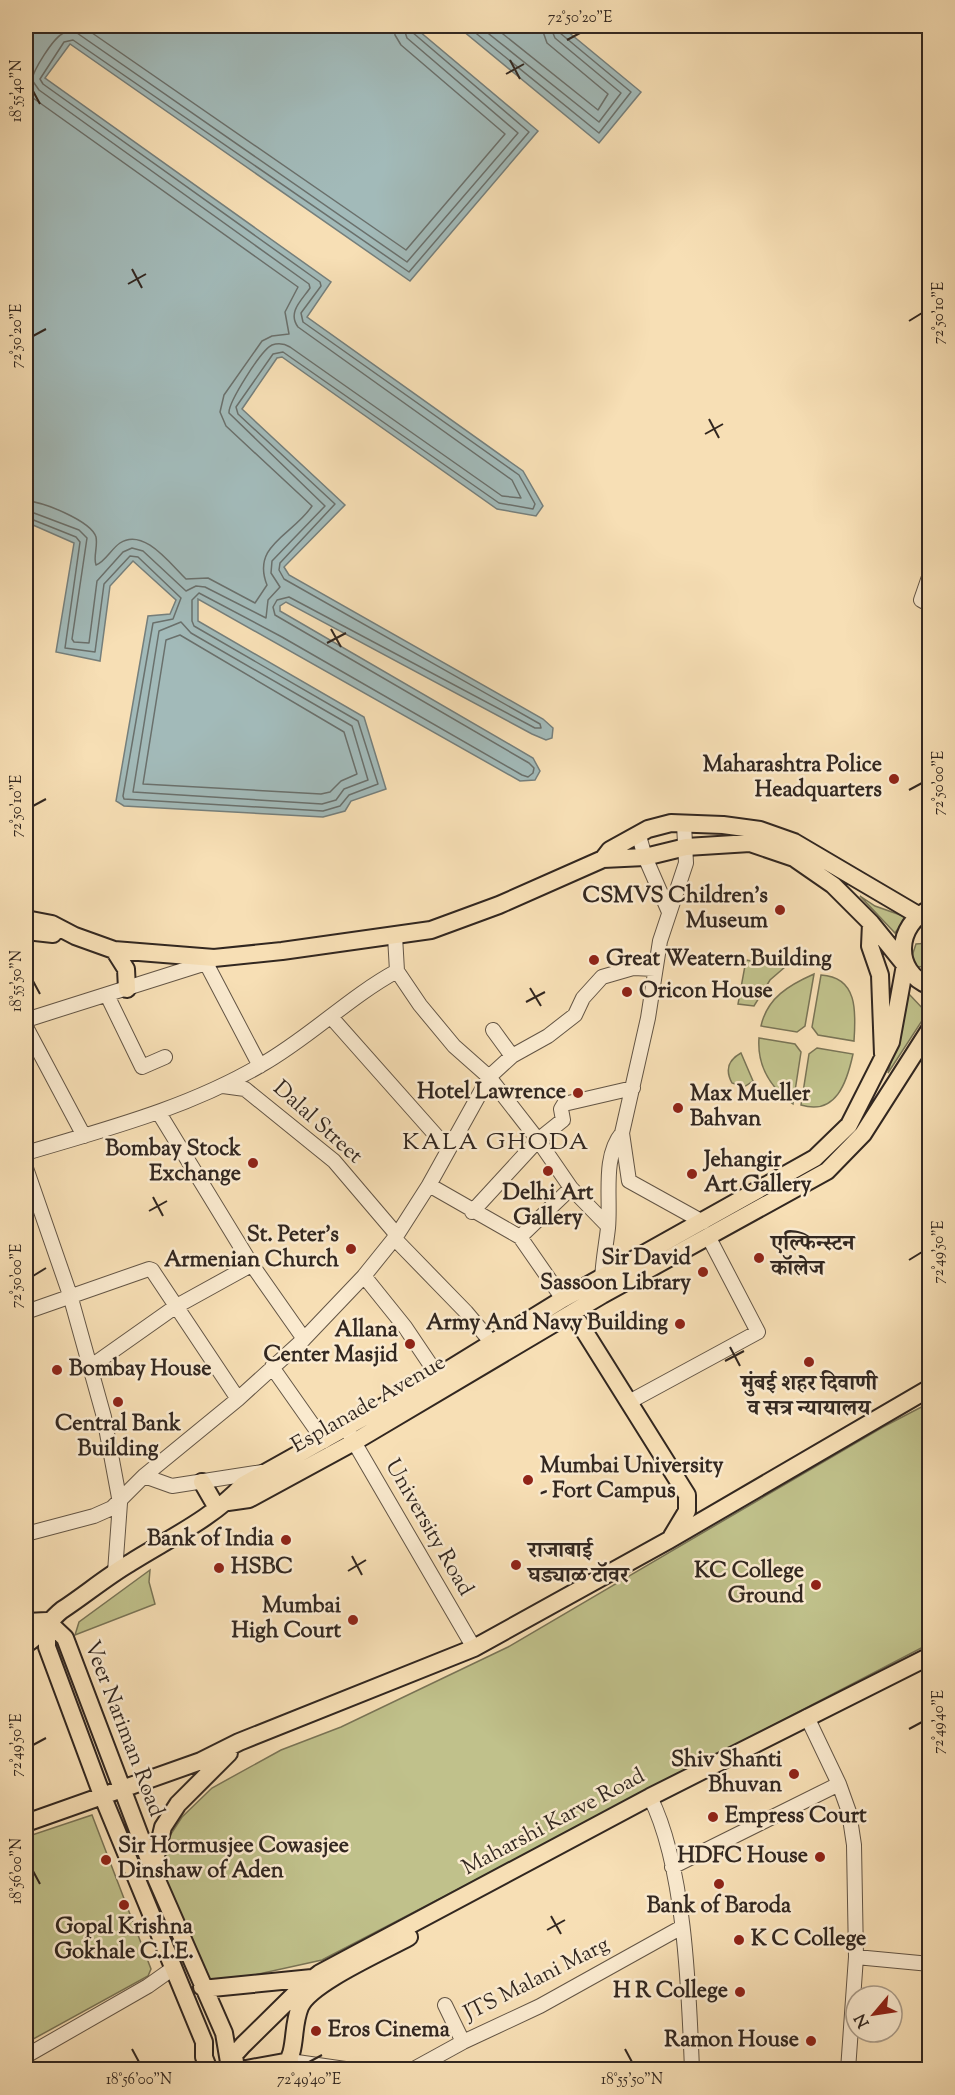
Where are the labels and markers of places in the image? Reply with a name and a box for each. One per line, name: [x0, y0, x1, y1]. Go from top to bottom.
place label: Maharashtra Police Headquarters: [703, 750, 882, 807]
marker: Maharashtra Police Headquarters: [887, 772, 901, 786]
place label: CSMVS Children’s Museum: [583, 881, 769, 938]
marker: CSMVS Children’s Museum: [773, 903, 787, 917]
place label: Great Weatern Building: [606, 944, 832, 976]
marker: Great Weatern Building: [587, 953, 601, 967]
place label: Oricon House: [639, 976, 773, 1008]
marker: Oricon House: [620, 985, 634, 999]
place label: Hotel Lawrence: [417, 1077, 566, 1109]
place label: Max Mueller Bahvan: [690, 1079, 811, 1136]
marker: Hotel Lawrence: [571, 1086, 585, 1100]
marker: Max Mueller Bahvan: [671, 1101, 685, 1115]
place label: Bombay Stock Exchange: [105, 1134, 241, 1191]
place label: Jehangir Art Gallery: [702, 1145, 812, 1202]
marker: Bombay Stock Exchange: [246, 1156, 260, 1170]
marker: Delhi Art Gallery: [541, 1164, 555, 1178]
marker: Jehangir Art Gallery: [685, 1167, 699, 1181]
place label: Delhi Art Gallery: [503, 1178, 594, 1235]
place label: St. Peter's Armenian Church: [164, 1220, 339, 1277]
place label: एल्फिन्स्टन कॉलेज: [769, 1229, 856, 1286]
marker: St. Peter's Armenian Church: [344, 1242, 358, 1256]
place label: Sir David Sassoon Library: [540, 1243, 692, 1300]
marker: एल्फिन्स्टन कॉलेज: [752, 1251, 766, 1265]
marker: Sir David Sassoon Library: [696, 1265, 710, 1279]
place label: Army And Navy Building: [426, 1308, 668, 1340]
place label: Allana Center Masjid: [263, 1315, 399, 1372]
marker: Army And Navy Building: [673, 1317, 687, 1331]
marker: Allana Center Masjid: [403, 1337, 417, 1351]
place label: Bombay House: [69, 1354, 211, 1386]
marker: मुंबई शहर दिवाणी व सत्र न्यायालय: [802, 1355, 816, 1369]
marker: Bombay House: [50, 1363, 64, 1377]
place label: मुंबई शहर दिवाणी व सत्र न्यायालय: [739, 1369, 879, 1426]
marker: Central Bank Building: [111, 1395, 125, 1409]
place label: Central Bank Building: [55, 1409, 181, 1466]
place label: Mumbai University - Fort Campus: [540, 1451, 723, 1508]
marker: Mumbai University - Fort Campus: [521, 1473, 535, 1487]
place label: Bank of India: [147, 1524, 275, 1556]
marker: Bank of India: [279, 1533, 293, 1547]
place label: राजाबाई घड्याळ टॉवर: [526, 1536, 631, 1593]
place label: HSBC: [231, 1552, 293, 1584]
place label: KC College Ground: [694, 1556, 805, 1613]
marker: राजाबाई घड्याळ टॉवर: [509, 1558, 523, 1572]
marker: HSBC: [212, 1561, 226, 1575]
marker: KC College Ground: [809, 1578, 823, 1592]
place label: Mumbai High Court: [232, 1591, 342, 1648]
marker: Mumbai High Court: [346, 1613, 360, 1627]
place label: Shiv Shanti Bhuvan: [671, 1745, 783, 1802]
marker: Shiv Shanti Bhuvan: [787, 1767, 801, 1781]
place label: Empress Court: [725, 1801, 867, 1833]
marker: Empress Court: [706, 1810, 720, 1824]
place label: Sir Hormusjee Cowasjee Dinshaw of Aden: [118, 1831, 349, 1888]
place label: HDFC House: [678, 1841, 808, 1873]
marker: HDFC House: [813, 1850, 827, 1864]
marker: Sir Hormusjee Cowasjee Dinshaw of Aden: [99, 1853, 113, 1867]
marker: Bank of Baroda: [712, 1877, 726, 1891]
place label: Bank of Baroda: [647, 1891, 792, 1923]
marker: Gopal Krishna Gokhale C.I.E.: [117, 1898, 131, 1912]
place label: Gopal Krishna Gokhale C.I.E.: [54, 1912, 194, 1969]
place label: K C College: [751, 1924, 866, 1956]
marker: K C College: [732, 1933, 746, 1947]
place label: H R College: [613, 1976, 728, 2008]
marker: H R College: [733, 1985, 747, 1999]
place label: Eros Cinema: [328, 2015, 451, 2047]
marker: Eros Cinema: [309, 2024, 323, 2038]
place label: Ramon House: [664, 2025, 799, 2057]
marker: Ramon House: [804, 2034, 818, 2048]

